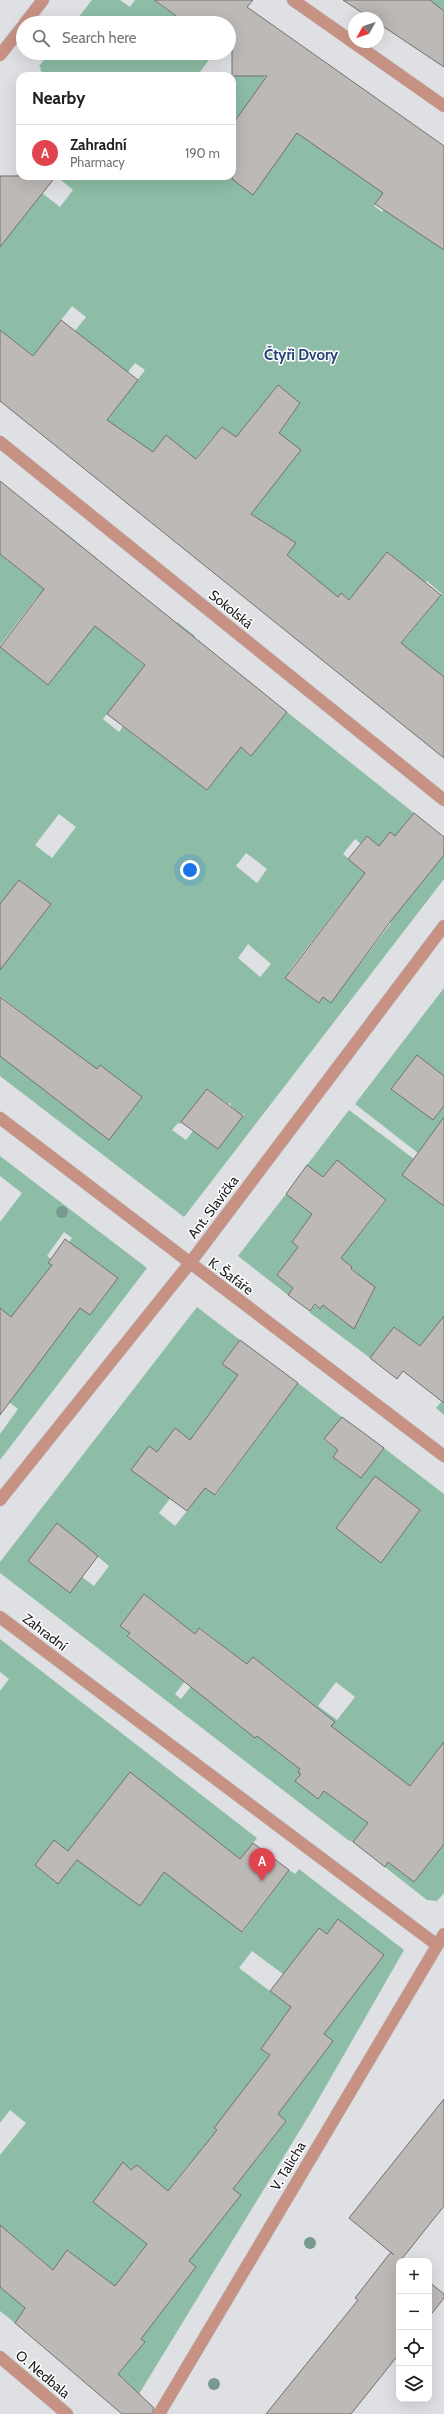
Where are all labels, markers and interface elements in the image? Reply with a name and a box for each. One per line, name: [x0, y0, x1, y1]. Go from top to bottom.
north arrow: [348, 12, 384, 48]
search box: [16, 16, 236, 60]
icon: search: [30, 27, 52, 49]
text: Search here: [62, 29, 137, 47]
text: Nearby: [32, 88, 85, 108]
text: Zahradní: [70, 136, 127, 154]
text: A: [41, 145, 49, 161]
text: 190 m: [185, 145, 220, 161]
text: Pharmacy: [70, 154, 125, 170]
district label: Čtyři Dvory: [264, 345, 339, 364]
street label: Sokolská: [205, 586, 257, 632]
your location: [180, 860, 200, 880]
street label: Ant. Slavíčka: [184, 1172, 243, 1242]
street label: K. Šafáře: [205, 1253, 257, 1299]
street label: Zahradní: [19, 1609, 71, 1655]
pin: A: [249, 1848, 275, 1881]
street label: V. Talicha: [266, 2138, 310, 2194]
map controls: [396, 2258, 432, 2402]
button: +: [396, 2258, 432, 2294]
button: −: [396, 2294, 432, 2330]
button: locate: [396, 2330, 432, 2366]
street label: O. Nedbala: [12, 2346, 74, 2402]
button: layers: [396, 2366, 432, 2402]

